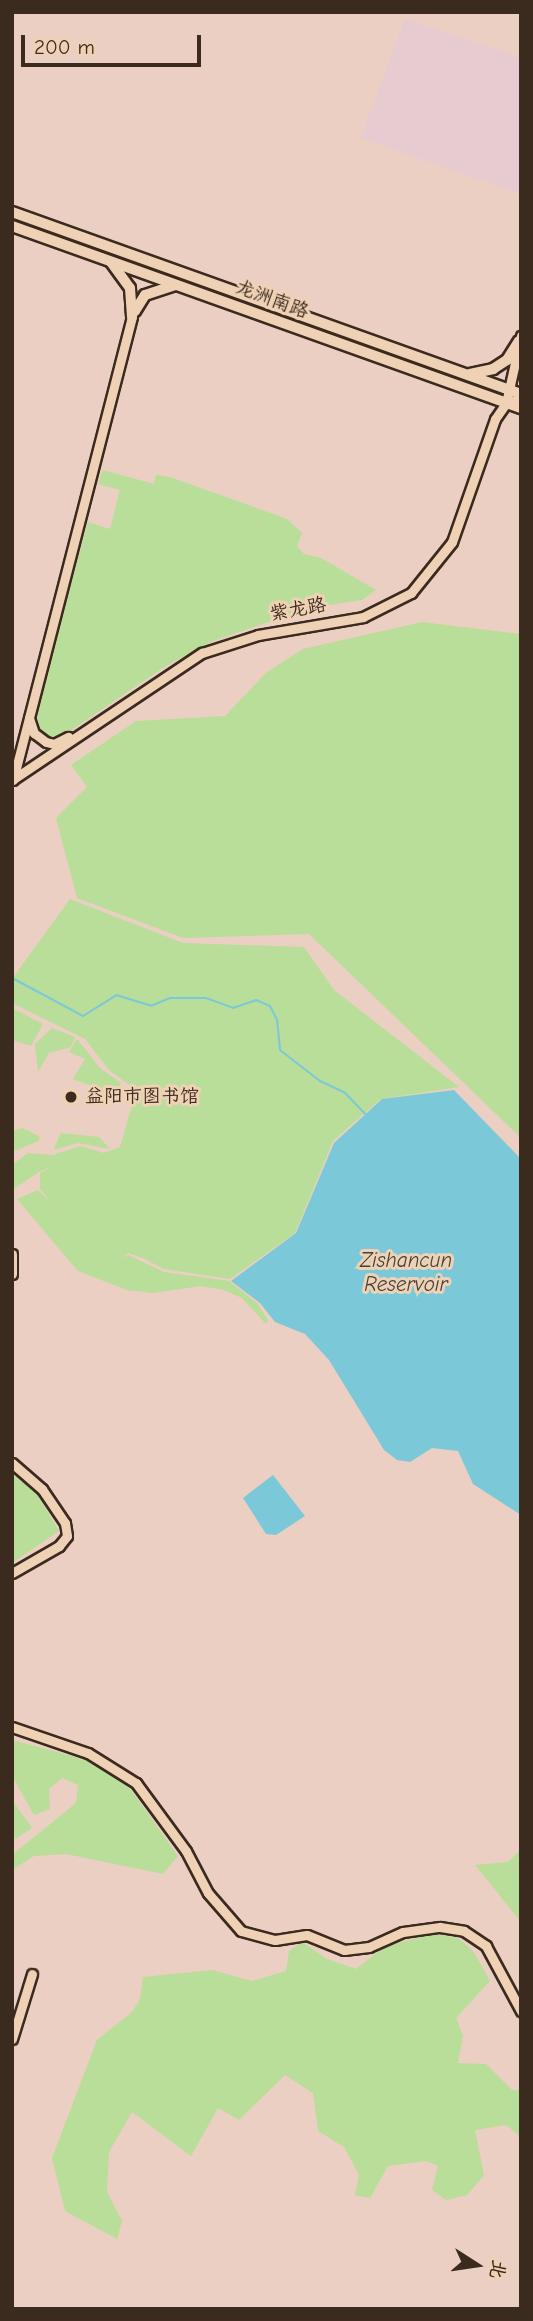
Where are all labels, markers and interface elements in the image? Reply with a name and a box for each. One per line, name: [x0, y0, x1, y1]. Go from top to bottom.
scale bar: [24, 21, 205, 65]
text: 200 m: [34, 35, 95, 59]
street label: 龙洲南路: [232, 276, 312, 324]
street label: 紫龙路: [268, 594, 328, 626]
place label: 益阳市图书馆: [85, 1086, 199, 1108]
marker: 益阳市图书馆: [63, 1089, 79, 1105]
water label: Zishancun Reservoir: [360, 1247, 452, 1297]
north arrow: [442, 2230, 512, 2300]
text: 北: [485, 2258, 510, 2281]

